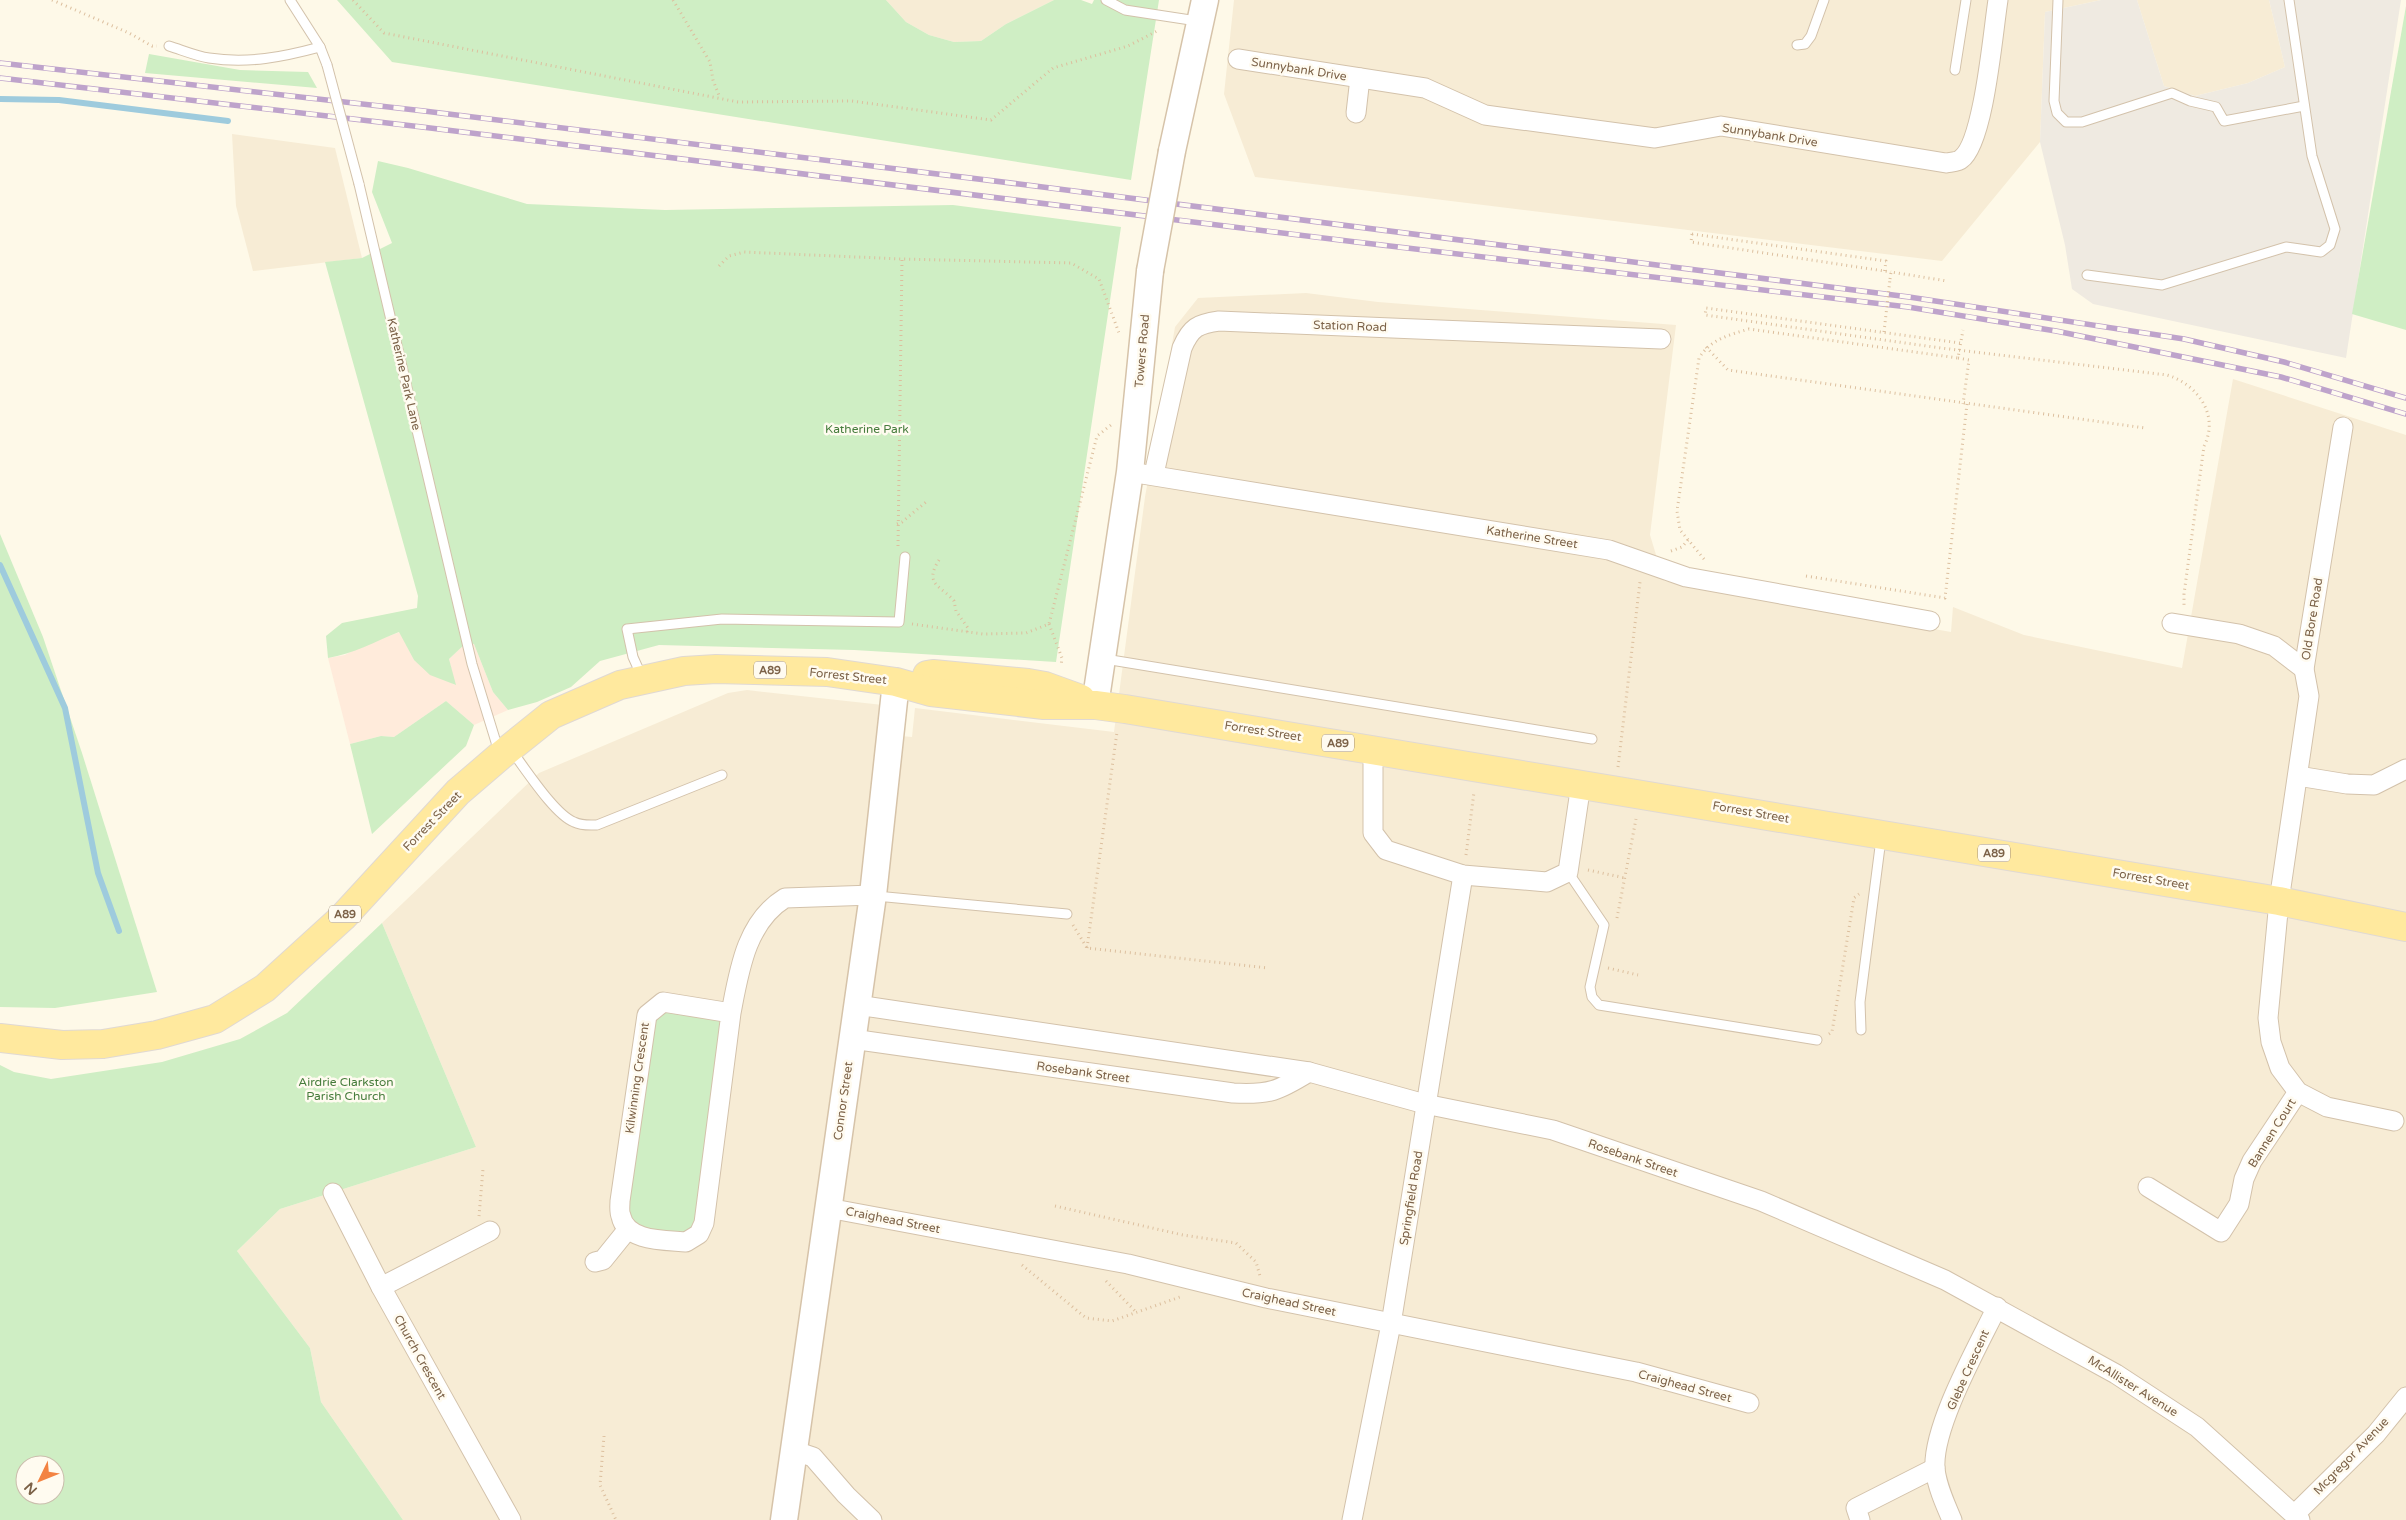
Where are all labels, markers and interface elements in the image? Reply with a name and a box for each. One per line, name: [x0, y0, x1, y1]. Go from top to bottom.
street label: Sunnybank Drive: [1250, 55, 1348, 83]
street label: Sunnybank Drive: [1721, 121, 1819, 149]
street label: Towers Road: [1132, 314, 1152, 388]
street label: Katherine Park Lane: [384, 317, 424, 432]
street label: Station Road: [1313, 318, 1387, 334]
park label: Katherine Park: [825, 422, 909, 436]
street label: Katherine Street: [1485, 523, 1579, 551]
street label: Old Bore Road: [2299, 577, 2325, 661]
road number: A89: [754, 662, 786, 678]
street label: Forrest Street: [809, 665, 888, 687]
street label: Forrest Street: [1224, 718, 1303, 744]
road number: A89: [1322, 734, 1354, 751]
street label: Forrest Street: [400, 788, 464, 854]
street label: Forrest Street: [1712, 798, 1791, 826]
road number: A89: [1978, 844, 2010, 861]
street label: Forrest Street: [2112, 865, 2191, 893]
road number: A89: [329, 906, 361, 922]
street label: Kilwinning Crescent: [622, 1021, 652, 1135]
street label: Rosebank Street: [1035, 1059, 1131, 1086]
street label: Connor Street: [831, 1060, 856, 1141]
park label: Airdrie Clarkston Parish Church: [298, 1075, 394, 1103]
street label: Bannen Court: [2245, 1096, 2299, 1170]
street label: Rosebank Street: [1586, 1136, 1680, 1180]
street label: Springfield Road: [1397, 1150, 1425, 1246]
street label: Craighead Street: [845, 1204, 942, 1236]
street label: Craighead Street: [1241, 1285, 1338, 1319]
street label: Church Crescent: [391, 1312, 449, 1402]
street label: Glebe Crescent: [1944, 1327, 1992, 1412]
street label: McAllister Avenue: [2085, 1353, 2181, 1419]
street label: Craighead Street: [1637, 1367, 1734, 1405]
street label: Mcgregor Avenue: [2311, 1414, 2392, 1498]
north arrow: [15, 1455, 65, 1505]
text: N: [21, 1479, 41, 1498]

